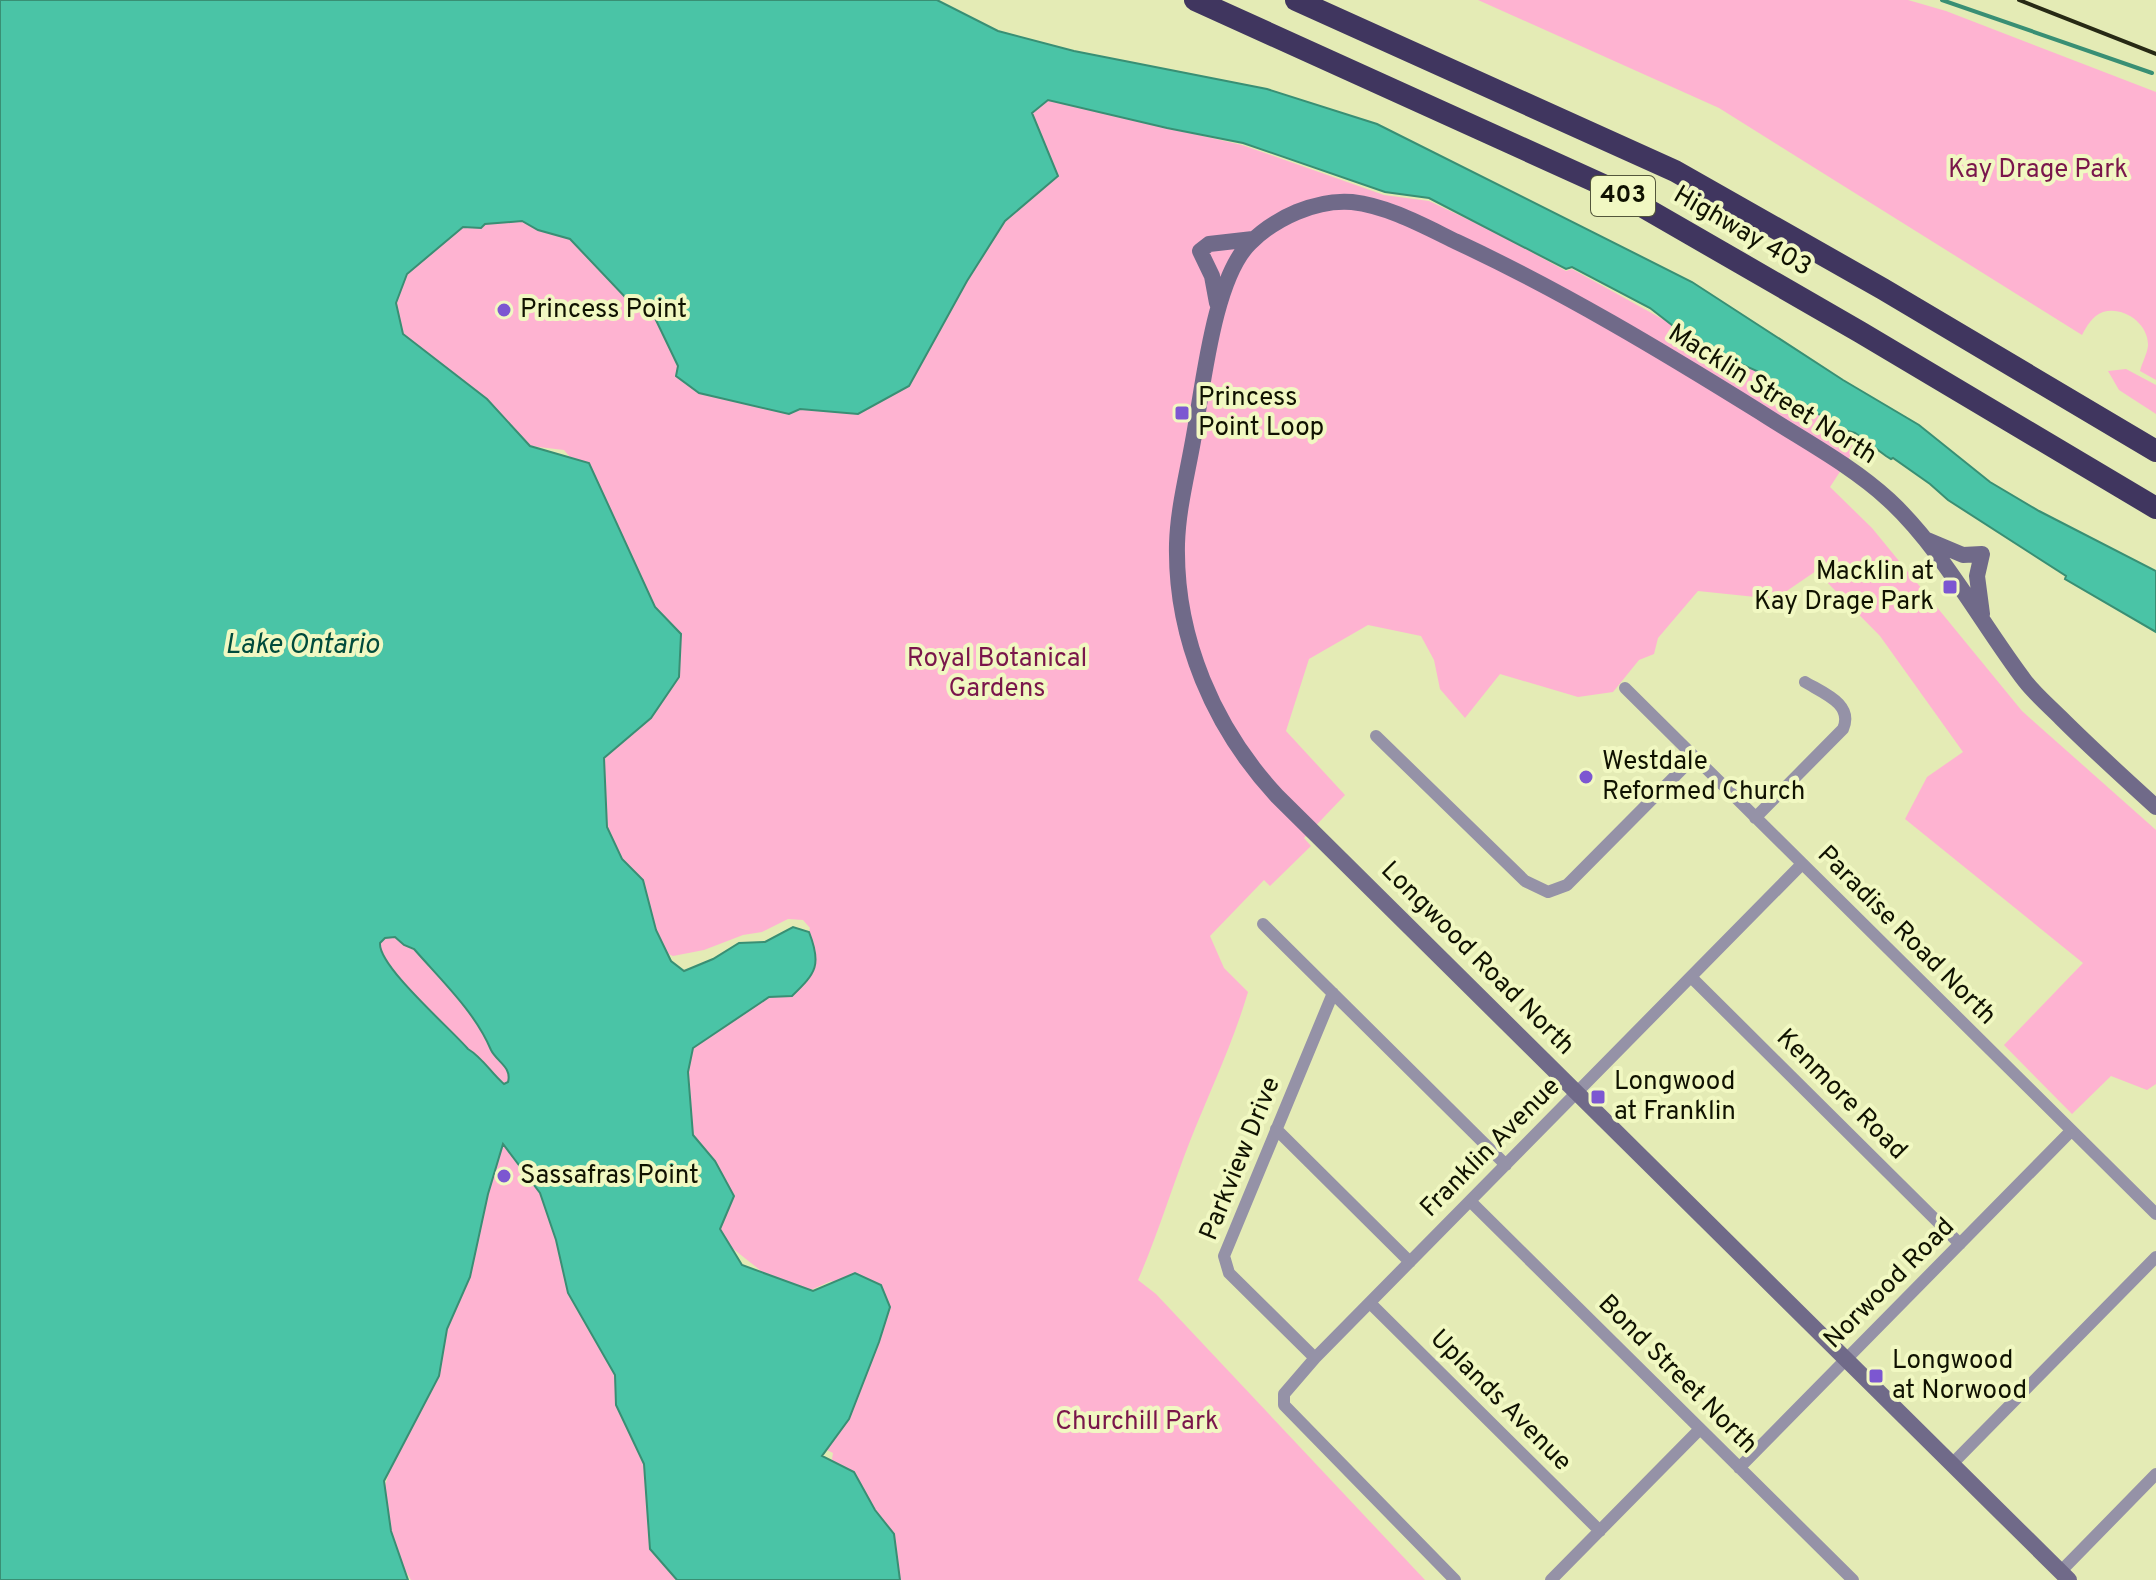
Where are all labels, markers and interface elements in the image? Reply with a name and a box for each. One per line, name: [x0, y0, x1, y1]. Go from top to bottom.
park label: Kay Drage Park: [1948, 154, 2128, 187]
road number: 403: [1591, 176, 1655, 216]
street label: Highway 403: [1667, 179, 1817, 285]
place label: Princess Point: [520, 294, 687, 327]
marker: Princess Point: [495, 301, 513, 319]
street label: Macklin Street North: [1661, 317, 1883, 473]
place label: Princess Point Loop: [1198, 382, 1324, 445]
marker: Princess Point Loop: [1173, 404, 1191, 422]
place label: Macklin at Kay Drage Park: [1754, 556, 1934, 619]
marker: Macklin at Kay Drage Park: [1941, 578, 1959, 596]
water label: Lake Ontario: [225, 628, 379, 664]
park label: Royal Botanical Gardens: [907, 643, 1087, 706]
place label: Westdale Reformed Church: [1602, 746, 1805, 809]
marker: Westdale Reformed Church: [1577, 768, 1595, 786]
street label: Paradise Road North: [1809, 839, 2003, 1033]
street label: Longwood Road North: [1373, 855, 1581, 1063]
street label: Kenmore Road: [1768, 1022, 1914, 1168]
place label: Longwood at Franklin: [1614, 1066, 1736, 1129]
street label: Franklin Avenue: [1414, 1071, 1568, 1225]
street label: Parkview Drive: [1193, 1073, 1289, 1245]
marker: Longwood at Franklin: [1589, 1088, 1607, 1106]
place label: Sassafras Point: [520, 1160, 699, 1193]
marker: Sassafras Point: [495, 1167, 513, 1185]
street label: Norwood Road: [1817, 1211, 1963, 1357]
street label: Bond Street North: [1590, 1288, 1764, 1462]
street label: Uplands Avenue: [1422, 1323, 1578, 1479]
place label: Longwood at Norwood: [1892, 1345, 2027, 1408]
marker: Longwood at Norwood: [1867, 1367, 1885, 1385]
park label: Churchill Park: [1055, 1406, 1219, 1439]

